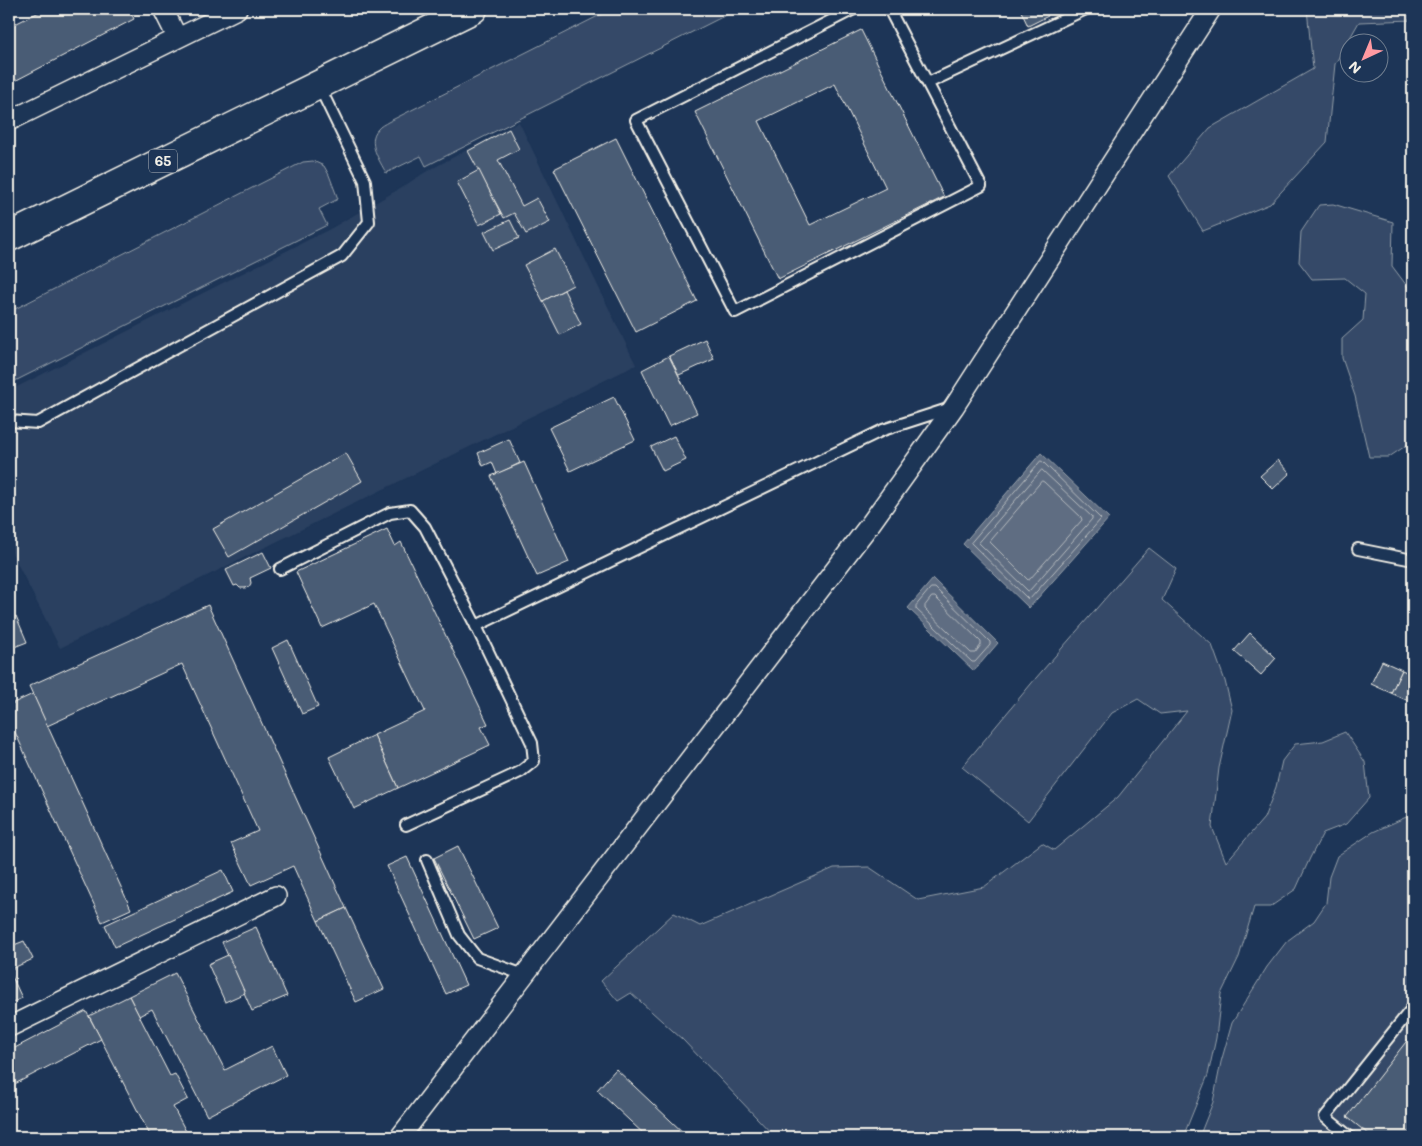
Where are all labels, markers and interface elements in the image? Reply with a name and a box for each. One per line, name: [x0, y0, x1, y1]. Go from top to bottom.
north arrow: [1340, 32, 1390, 82]
text: N: [1344, 57, 1365, 78]
road number: 65: [149, 150, 177, 172]

